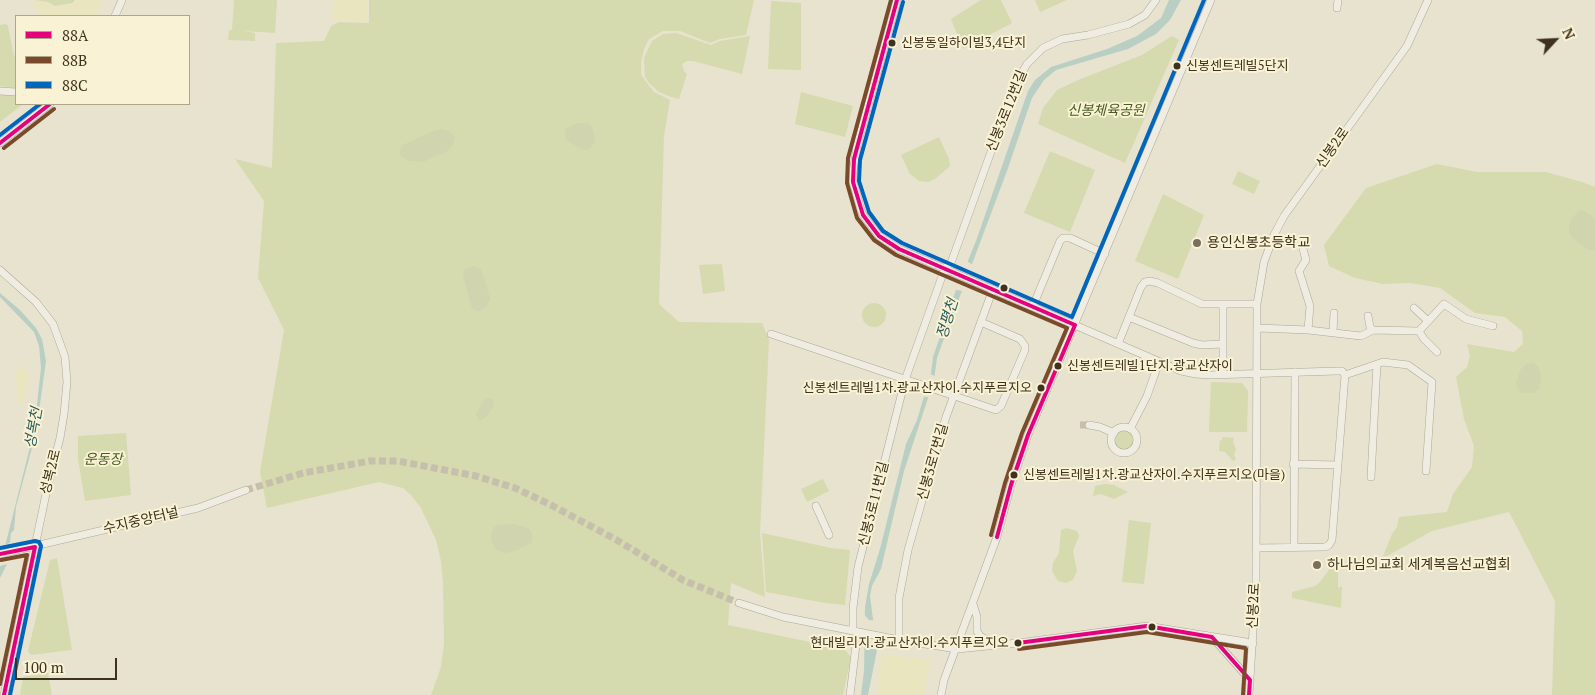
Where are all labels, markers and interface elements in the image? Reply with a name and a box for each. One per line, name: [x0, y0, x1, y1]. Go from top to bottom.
legend: [15, 15, 190, 105]
north arrow: [1530, 15, 1580, 65]
text: 88A: [62, 25, 88, 45]
text: N: [1558, 25, 1580, 42]
place label: 신봉동일하이빌3,4단지: [901, 35, 1026, 51]
marker: 신봉동일하이빌3,4단지: [887, 38, 897, 48]
text: 88B: [62, 50, 87, 70]
place label: 신봉센트레빌5단지: [1186, 58, 1289, 74]
marker: 신봉센트레빌5단지: [1172, 61, 1182, 71]
street label: 신봉3로12번길: [983, 68, 1031, 154]
text: 88C: [62, 75, 88, 95]
park label: 신봉체육공원: [1067, 103, 1145, 119]
street label: 신봉2로: [1313, 124, 1353, 172]
place label: 용인신봉초등학교: [1207, 235, 1310, 251]
marker: 용인신봉초등학교: [1191, 237, 1203, 249]
unlabelled marker: [999, 283, 1009, 293]
water label: 정평천: [933, 297, 963, 341]
place label: 신봉센트레빌1단지.광교산자이: [1067, 358, 1233, 374]
marker: 신봉센트레빌1단지.광교산자이: [1053, 361, 1063, 371]
place label: 신봉센트레빌1차.광교산자이.수지푸르지오: [803, 380, 1032, 396]
marker: 신봉센트레빌1차.광교산자이.수지푸르지오: [1036, 383, 1046, 393]
water label: 성복천: [22, 406, 46, 450]
street label: 신봉3로7번길: [914, 422, 952, 502]
street label: 성복2로: [37, 448, 65, 496]
park label: 운동장: [84, 452, 122, 468]
street label: 신봉3로11번길: [855, 460, 893, 548]
place label: 신봉센트레빌1차.광교산자이.수지푸르지오(마을): [1023, 467, 1285, 483]
marker: 신봉센트레빌1차.광교산자이.수지푸르지오(마을): [1009, 470, 1019, 480]
street label: 수지중앙터널: [101, 504, 181, 538]
place label: 하나님의교회 세계복음선교협회: [1327, 557, 1511, 573]
marker: 하나님의교회 세계복음선교협회: [1311, 559, 1323, 571]
street label: 신봉2로: [1244, 583, 1264, 629]
unlabelled marker: [1147, 622, 1157, 632]
place label: 현대빌리지.광교산자이.수지푸르지오: [810, 635, 1009, 651]
marker: 현대빌리지.광교산자이.수지푸르지오: [1013, 638, 1023, 648]
scale bar: [18, 648, 120, 680]
text: 100 m: [23, 657, 64, 677]

